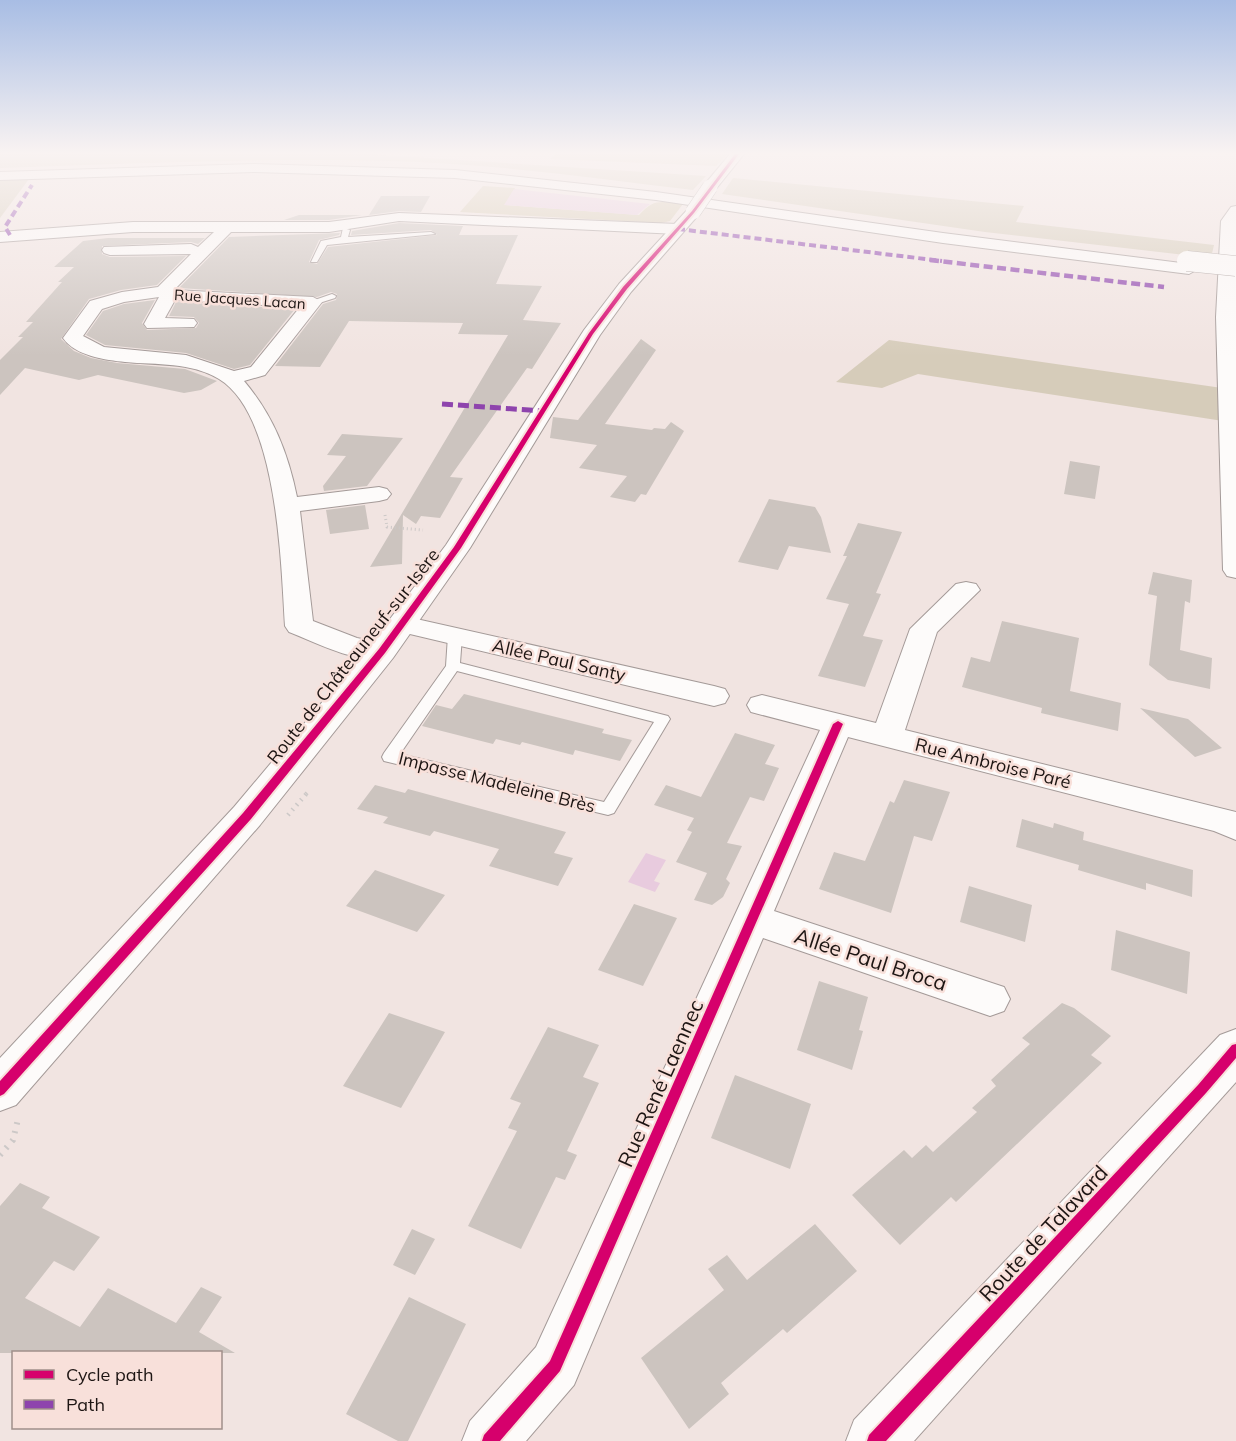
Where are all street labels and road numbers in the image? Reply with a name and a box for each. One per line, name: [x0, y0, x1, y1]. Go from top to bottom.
street label: Rue Jacques Lacan: [174, 285, 306, 313]
street label: Route de Châteauneuf-sur-Isère: [262, 544, 444, 768]
street label: Allée Paul Santy: [490, 633, 628, 687]
street label: Rue Ambroise Paré: [913, 733, 1073, 793]
street label: Impasse Madeleine Brès: [396, 746, 598, 818]
street label: Allée Paul Broca: [791, 922, 951, 996]
street label: Rue René Laennec: [611, 995, 709, 1171]
street label: Route de Talavard: [973, 1159, 1113, 1307]

